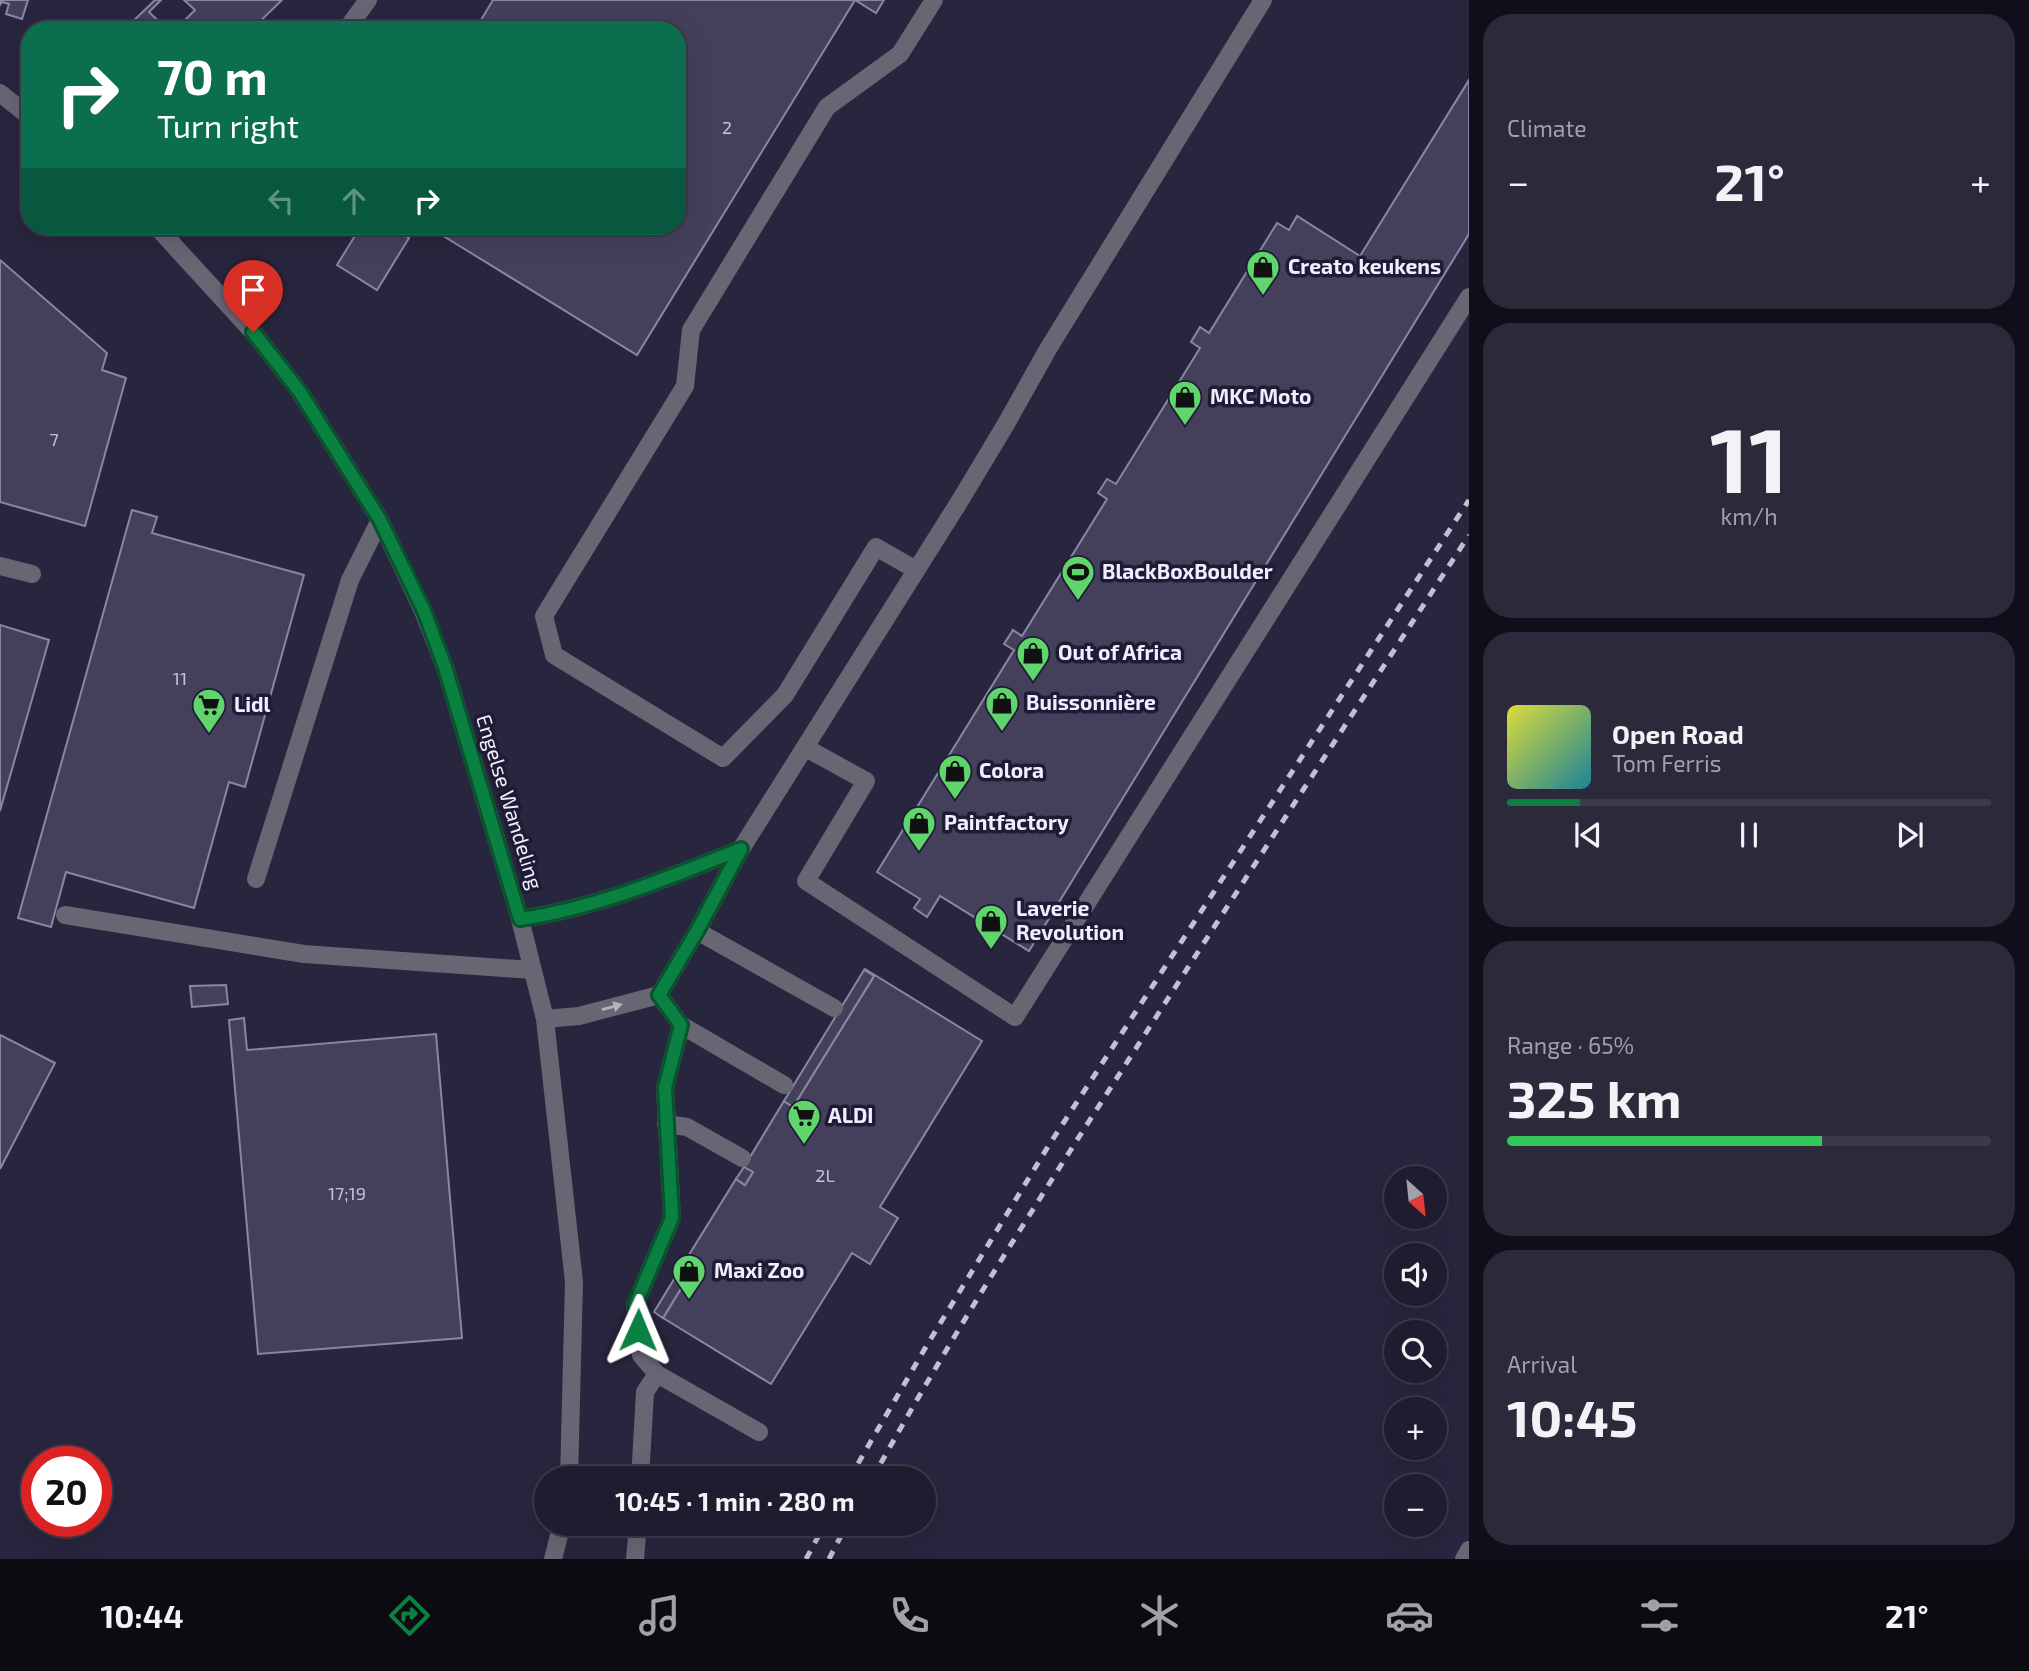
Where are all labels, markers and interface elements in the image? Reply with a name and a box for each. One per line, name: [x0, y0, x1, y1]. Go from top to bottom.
text: 70 m: [157, 46, 268, 105]
icon: right: [42, 49, 133, 140]
text: Turn right: [157, 106, 299, 144]
text: Climate: [1507, 114, 1587, 142]
house number: 2: [722, 116, 732, 138]
text: 21°: [1714, 149, 1785, 211]
text: −: [1507, 158, 1529, 204]
text: +: [1970, 158, 1991, 204]
icon: left: [262, 182, 300, 220]
icon: ahead: [335, 182, 373, 220]
icon: right: [408, 182, 446, 220]
shop icon: Creato keukens: [1244, 248, 1282, 297]
place label: Creato keukens: [1288, 253, 1441, 278]
pin: [223, 260, 283, 332]
icon: arrive: [234, 271, 272, 309]
shop icon: MKC Moto: [1166, 378, 1204, 427]
place label: MKC Moto: [1210, 383, 1311, 408]
text: 11: [1710, 402, 1788, 511]
house number: 7: [49, 428, 59, 450]
text: km/h: [1720, 502, 1778, 530]
sports icon: BlackBoxBoulder: [1059, 553, 1097, 602]
place label: BlackBoxBoulder: [1102, 558, 1273, 583]
shop icon: Out of Africa: [1014, 634, 1052, 683]
place label: Out of Africa: [1058, 639, 1182, 664]
house number: 11: [173, 667, 187, 689]
shop icon: Buissonnière: [983, 684, 1021, 733]
supermarket icon: Lidl: [190, 686, 228, 735]
place label: Buissonnière: [1026, 689, 1156, 714]
place label: Lidl: [234, 691, 271, 716]
street label: Engelse Wandeling: [472, 711, 549, 892]
text: Open Road: [1612, 718, 1744, 749]
text: Tom Ferris: [1612, 749, 1721, 777]
shop icon: Colora: [936, 752, 974, 801]
place label: Colora: [979, 757, 1044, 782]
shop icon: Paintfactory: [900, 804, 938, 853]
place label: Paintfactory: [944, 809, 1069, 835]
icon: previous: [1569, 816, 1607, 854]
icon: pause: [1730, 816, 1768, 854]
icon: next: [1891, 816, 1929, 854]
place label: Laverie Revolution: [1016, 895, 1124, 944]
shop icon: Laverie Revolution: [972, 902, 1010, 951]
one-way arrow: [601, 1001, 623, 1012]
text: Range · 65%: [1507, 1031, 1634, 1059]
text: 325 km: [1507, 1066, 1682, 1128]
supermarket icon: ALDI: [785, 1097, 823, 1146]
place label: ALDI: [828, 1102, 873, 1127]
house number: 2L: [815, 1164, 835, 1186]
north arrow: [1384, 1166, 1447, 1228]
map controls: [1384, 1166, 1447, 1537]
house number: 17;19: [328, 1182, 366, 1204]
button: sound: [1384, 1243, 1447, 1306]
shop icon: Maxi Zoo: [670, 1252, 708, 1301]
place label: Maxi Zoo: [714, 1257, 805, 1282]
position arrow: [601, 1293, 675, 1367]
button: search: [1384, 1320, 1447, 1383]
text: Arrival: [1507, 1350, 1577, 1378]
text: 10:45: [1507, 1385, 1637, 1447]
button: +: [1384, 1397, 1447, 1460]
speed limit sign: 20: [21, 1446, 112, 1537]
button: −: [1384, 1474, 1447, 1537]
text: 10:45 · 1 min · 280 m: [615, 1485, 855, 1516]
icon: directions: [385, 1591, 434, 1640]
icon: music: [635, 1591, 684, 1640]
icon: phone: [885, 1591, 934, 1640]
icon: climate: [1135, 1591, 1184, 1640]
icon: car: [1385, 1591, 1434, 1640]
icon: filters: [1635, 1591, 1684, 1640]
text: 10:44: [101, 1596, 184, 1634]
text: 21°: [1885, 1596, 1928, 1634]

